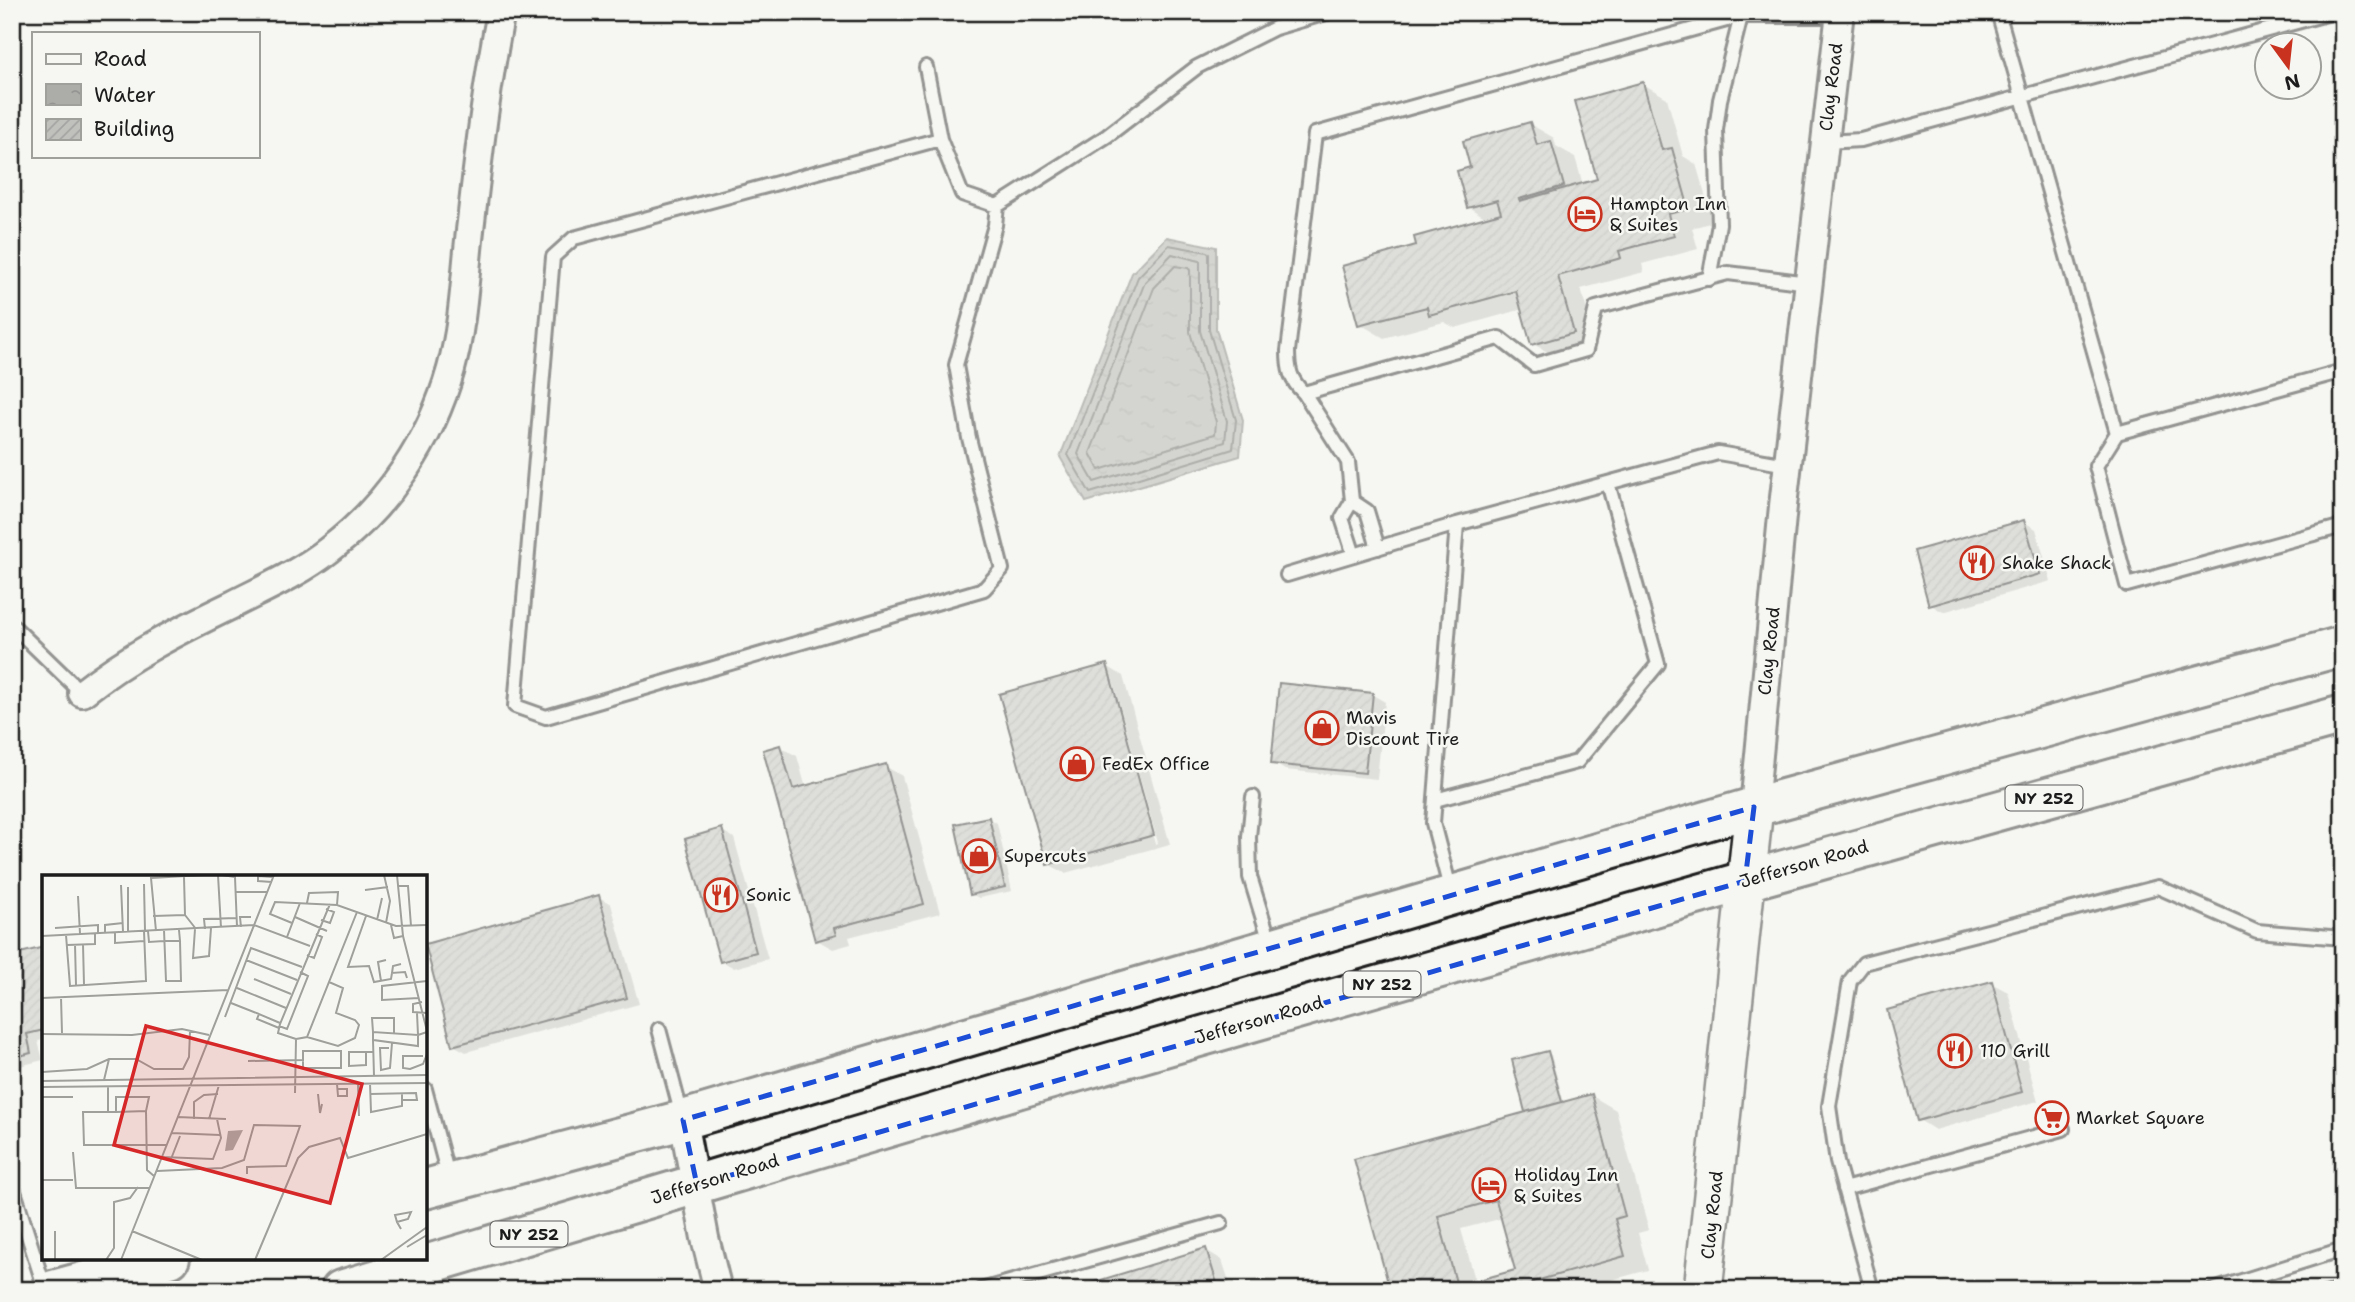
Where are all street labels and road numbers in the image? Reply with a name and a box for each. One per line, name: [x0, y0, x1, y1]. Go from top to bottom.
street label: Clay Road: [1814, 41, 1848, 133]
street label: Clay Road: [1752, 606, 1786, 696]
road number: NY 252: [2006, 786, 2082, 810]
street label: Jefferson Road: [1737, 834, 1871, 894]
road number: NY 252: [1344, 972, 1420, 996]
street label: Jefferson Road: [1192, 990, 1326, 1050]
street label: Jefferson Road: [648, 1148, 782, 1210]
street label: Clay Road: [1695, 1170, 1729, 1260]
road number: NY 252: [490, 1222, 568, 1246]

